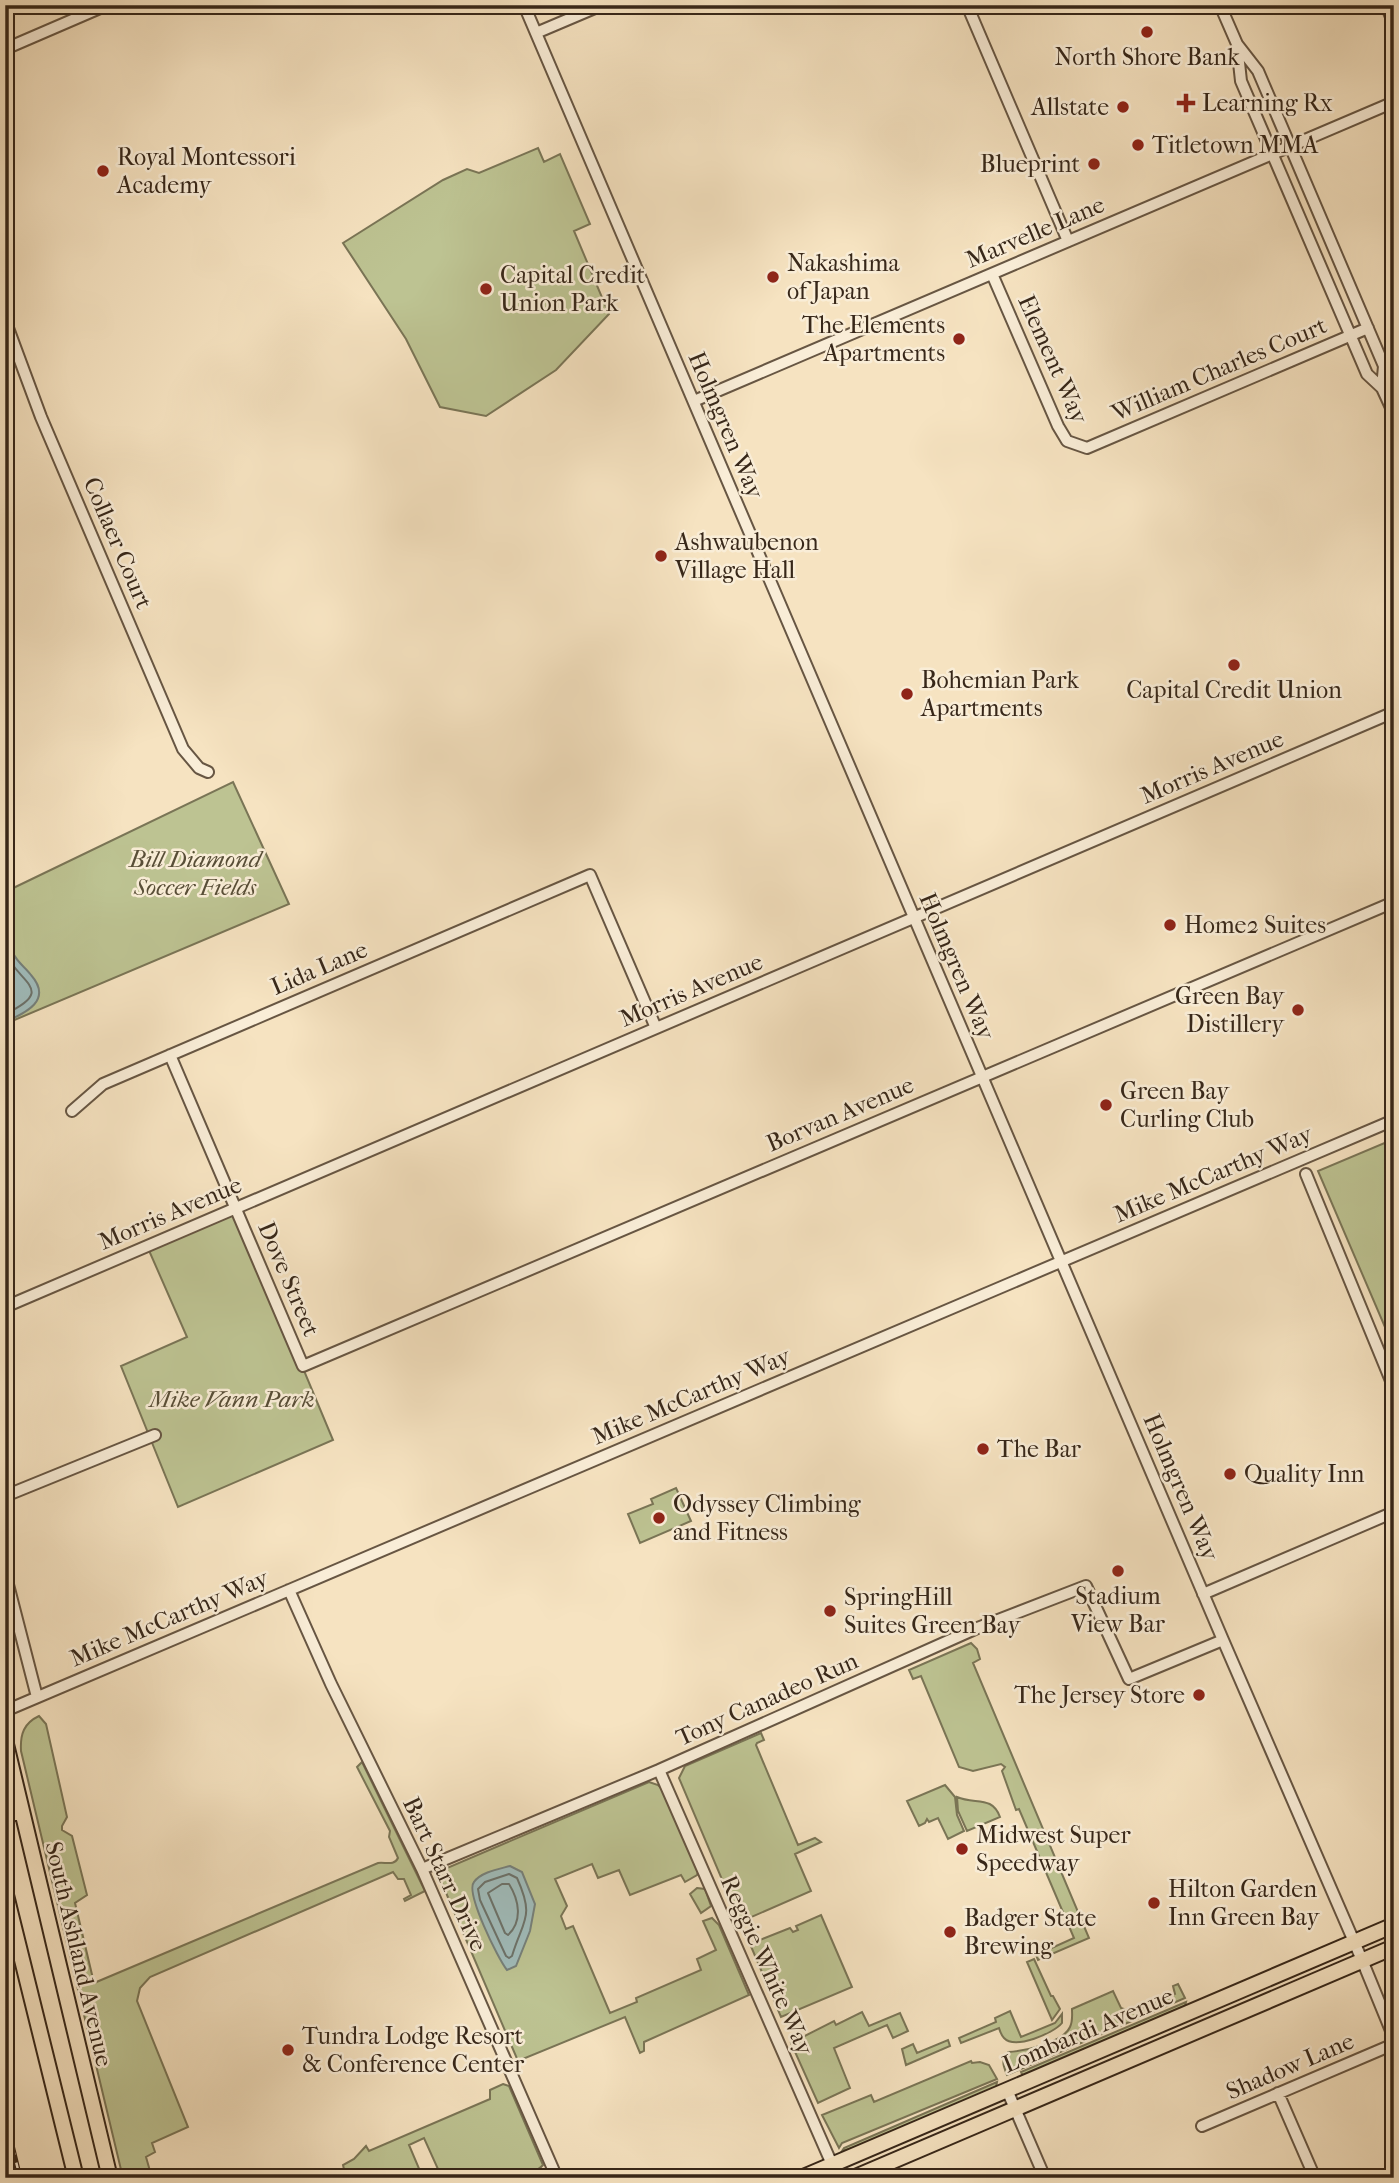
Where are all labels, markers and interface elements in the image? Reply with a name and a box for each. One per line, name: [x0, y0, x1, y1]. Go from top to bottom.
marker: North Shore Bank: [1139, 24, 1155, 40]
place label: North Shore Bank: [1054, 43, 1240, 71]
place label: Learning Rx: [1202, 89, 1333, 117]
place label: Allstate: [1030, 93, 1109, 121]
marker: Learning Rx: [1176, 93, 1196, 113]
marker: Allstate: [1115, 99, 1131, 115]
place label: Titletown MMA: [1152, 131, 1319, 159]
marker: Titletown MMA: [1130, 137, 1146, 153]
place label: Royal Montessori Academy: [116, 143, 296, 199]
place label: Blueprint: [980, 150, 1080, 178]
marker: Blueprint: [1086, 156, 1102, 172]
marker: Royal Montessori Academy: [95, 163, 111, 179]
street label: Marvelle Lane: [961, 190, 1109, 274]
place label: Nakashima of Japan: [787, 249, 900, 305]
place label: Capital Credit Union Park: [500, 261, 646, 317]
marker: Nakashima of Japan: [765, 269, 781, 285]
marker: Capital Credit Union Park: [478, 281, 494, 297]
street label: Element Way: [1012, 290, 1094, 429]
place label: The Elements Apartments: [802, 311, 945, 367]
street label: William Charles Court: [1106, 311, 1331, 427]
marker: The Elements Apartments: [951, 331, 967, 347]
street label: Holmgren Way: [683, 347, 770, 504]
street label: Collaer Court: [78, 473, 158, 613]
place label: Ashwaubenon Village Hall: [674, 528, 819, 584]
marker: Ashwaubenon Village Hall: [653, 548, 669, 564]
marker: Capital Credit Union: [1226, 657, 1242, 673]
place label: Bohemian Park Apartments: [920, 666, 1079, 722]
place label: Capital Credit Union: [1126, 676, 1342, 704]
marker: Bohemian Park Apartments: [899, 686, 915, 702]
street label: Morris Avenue: [1136, 724, 1288, 810]
park label: Bill Diamond Soccer Fields: [127, 845, 264, 901]
street label: Holmgren Way: [914, 888, 1001, 1045]
place label: Home2 Suites: [1184, 911, 1326, 939]
marker: Home2 Suites: [1162, 917, 1178, 933]
street label: Lida Lane: [267, 935, 372, 1001]
street label: Morris Avenue: [615, 947, 767, 1033]
place label: Green Bay Distillery: [1175, 982, 1285, 1038]
marker: Green Bay Distillery: [1290, 1002, 1306, 1018]
street label: Borvan Avenue: [762, 1070, 918, 1158]
place label: Green Bay Curling Club: [1120, 1077, 1254, 1133]
marker: Green Bay Curling Club: [1098, 1097, 1114, 1113]
street label: Mike McCarthy Way: [1110, 1119, 1317, 1228]
street label: Morris Avenue: [94, 1170, 246, 1256]
street label: Dove Street: [252, 1217, 326, 1341]
street label: Mike McCarthy Way: [588, 1341, 795, 1450]
park label: Mike Vann Park: [147, 1385, 315, 1413]
street label: Holmgren Way: [1138, 1409, 1225, 1566]
place label: The Bar: [997, 1435, 1082, 1463]
marker: The Bar: [975, 1441, 991, 1457]
place label: Quality Inn: [1244, 1460, 1365, 1488]
marker: Quality Inn: [1222, 1466, 1238, 1482]
place label: Odyssey Climbing and Fitness: [673, 1490, 862, 1546]
marker: Odyssey Climbing and Fitness: [651, 1510, 667, 1526]
street label: Mike McCarthy Way: [66, 1563, 273, 1672]
marker: Stadium View Bar: [1110, 1563, 1126, 1579]
place label: Stadium View Bar: [1070, 1582, 1166, 1638]
place label: SpringHill Suites Green Bay: [844, 1583, 1021, 1639]
marker: SpringHill Suites Green Bay: [822, 1603, 838, 1619]
street label: Tony Canadeo Run: [672, 1646, 862, 1752]
place label: The Jersey Store: [1014, 1681, 1185, 1709]
marker: The Jersey Store: [1191, 1687, 1207, 1703]
street label: Bart Starr Drive: [397, 1792, 493, 1956]
place label: Midwest Super Speedway: [976, 1821, 1131, 1877]
street label: South Ashland Avenue: [39, 1839, 119, 2069]
marker: Midwest Super Speedway: [954, 1841, 970, 1857]
street label: Reggie White Way: [715, 1871, 820, 2060]
place label: Hilton Garden Inn Green Bay: [1168, 1875, 1321, 1931]
marker: Hilton Garden Inn Green Bay: [1146, 1895, 1162, 1911]
place label: Badger State Brewing: [964, 1904, 1096, 1960]
marker: Badger State Brewing: [942, 1924, 958, 1940]
street label: Lombardi Avenue: [998, 1981, 1178, 2079]
place label: Tundra Lodge Resort & Conference Center: [302, 2022, 525, 2078]
street label: Shadow Lane: [1222, 2026, 1358, 2105]
marker: Tundra Lodge Resort & Conference Center: [280, 2042, 296, 2058]

